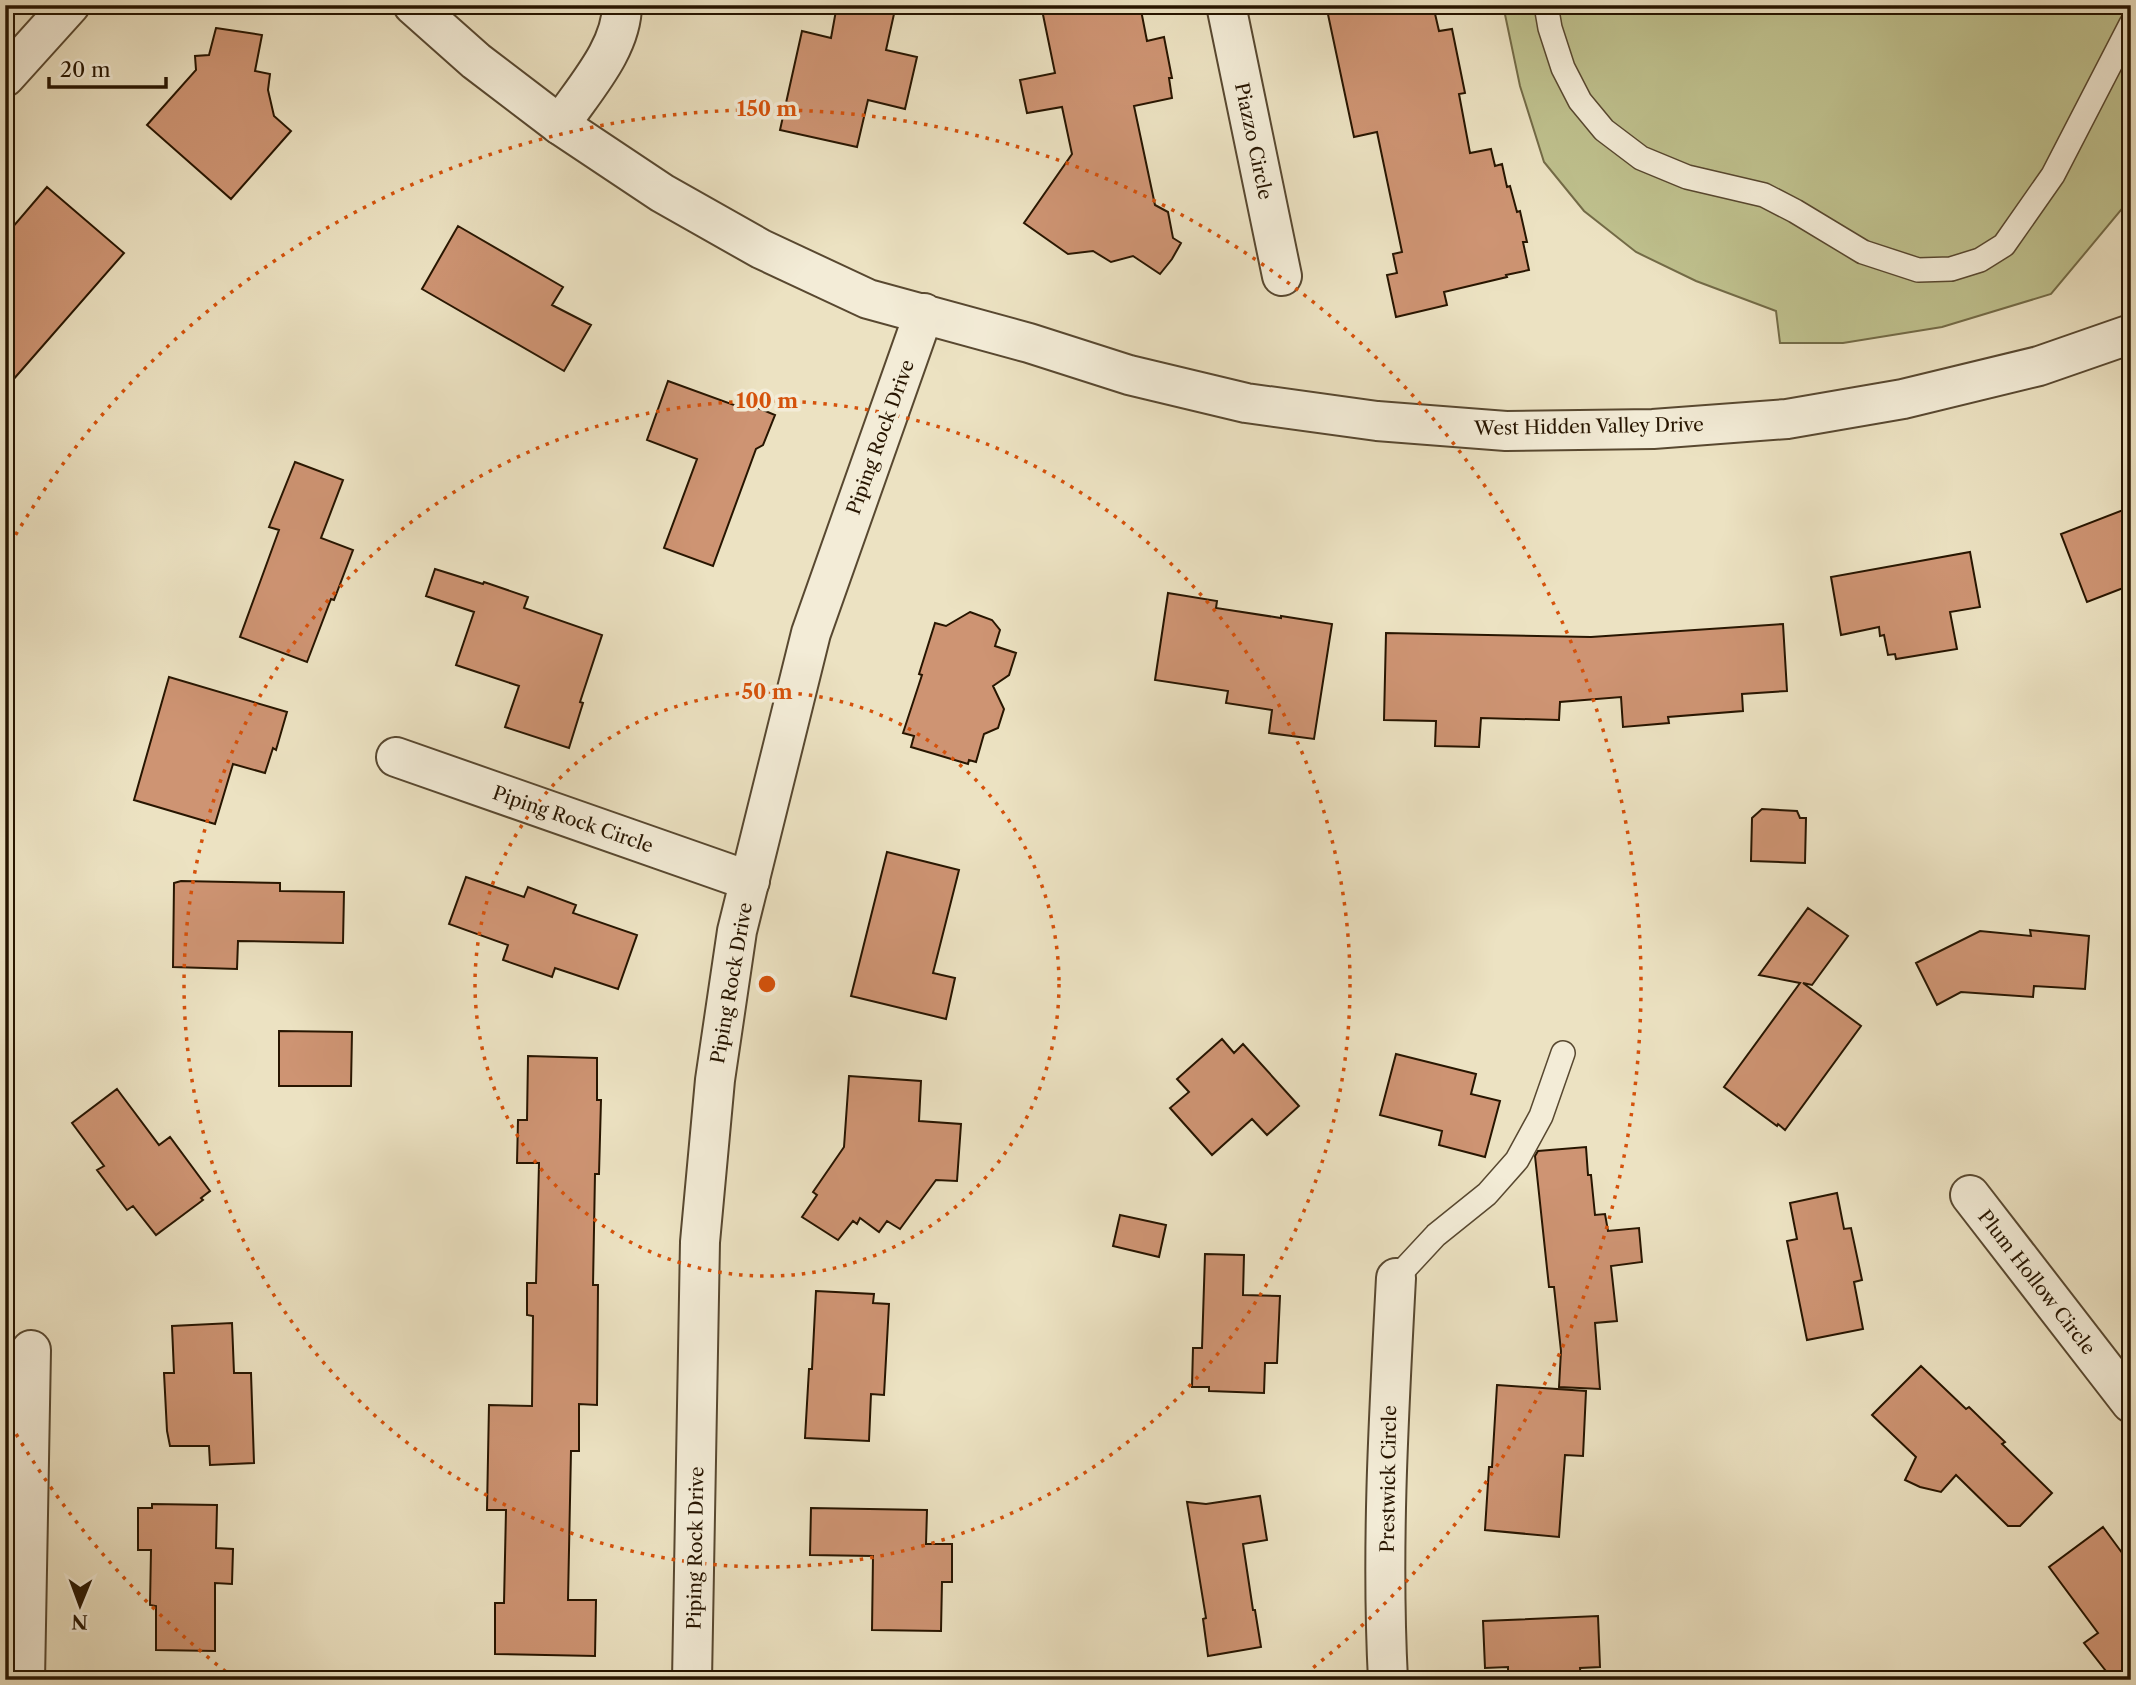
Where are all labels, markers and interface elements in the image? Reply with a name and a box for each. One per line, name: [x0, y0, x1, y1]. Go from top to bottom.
scale bar: [49, 46, 166, 90]
text: 20 m: [60, 57, 111, 82]
street label: Piazzo Circle: [1230, 80, 1277, 202]
text: 150 m: [737, 96, 797, 121]
street label: Piping Rock Drive: [842, 357, 919, 518]
text: 100 m: [736, 388, 798, 413]
street label: West Hidden Valley Drive: [1473, 413, 1704, 440]
text: 50 m: [741, 679, 793, 704]
street label: Piping Rock Circle: [490, 781, 656, 858]
street label: Piping Rock Drive: [706, 901, 757, 1065]
centre of rings: [755, 972, 779, 996]
street label: Plum Hollow Circle: [1973, 1205, 2100, 1359]
street label: Prestwick Circle: [1376, 1405, 1401, 1553]
street label: Piping Rock Drive: [683, 1466, 708, 1630]
north arrow: [46, 1570, 116, 1640]
text: N: [71, 1610, 88, 1633]

